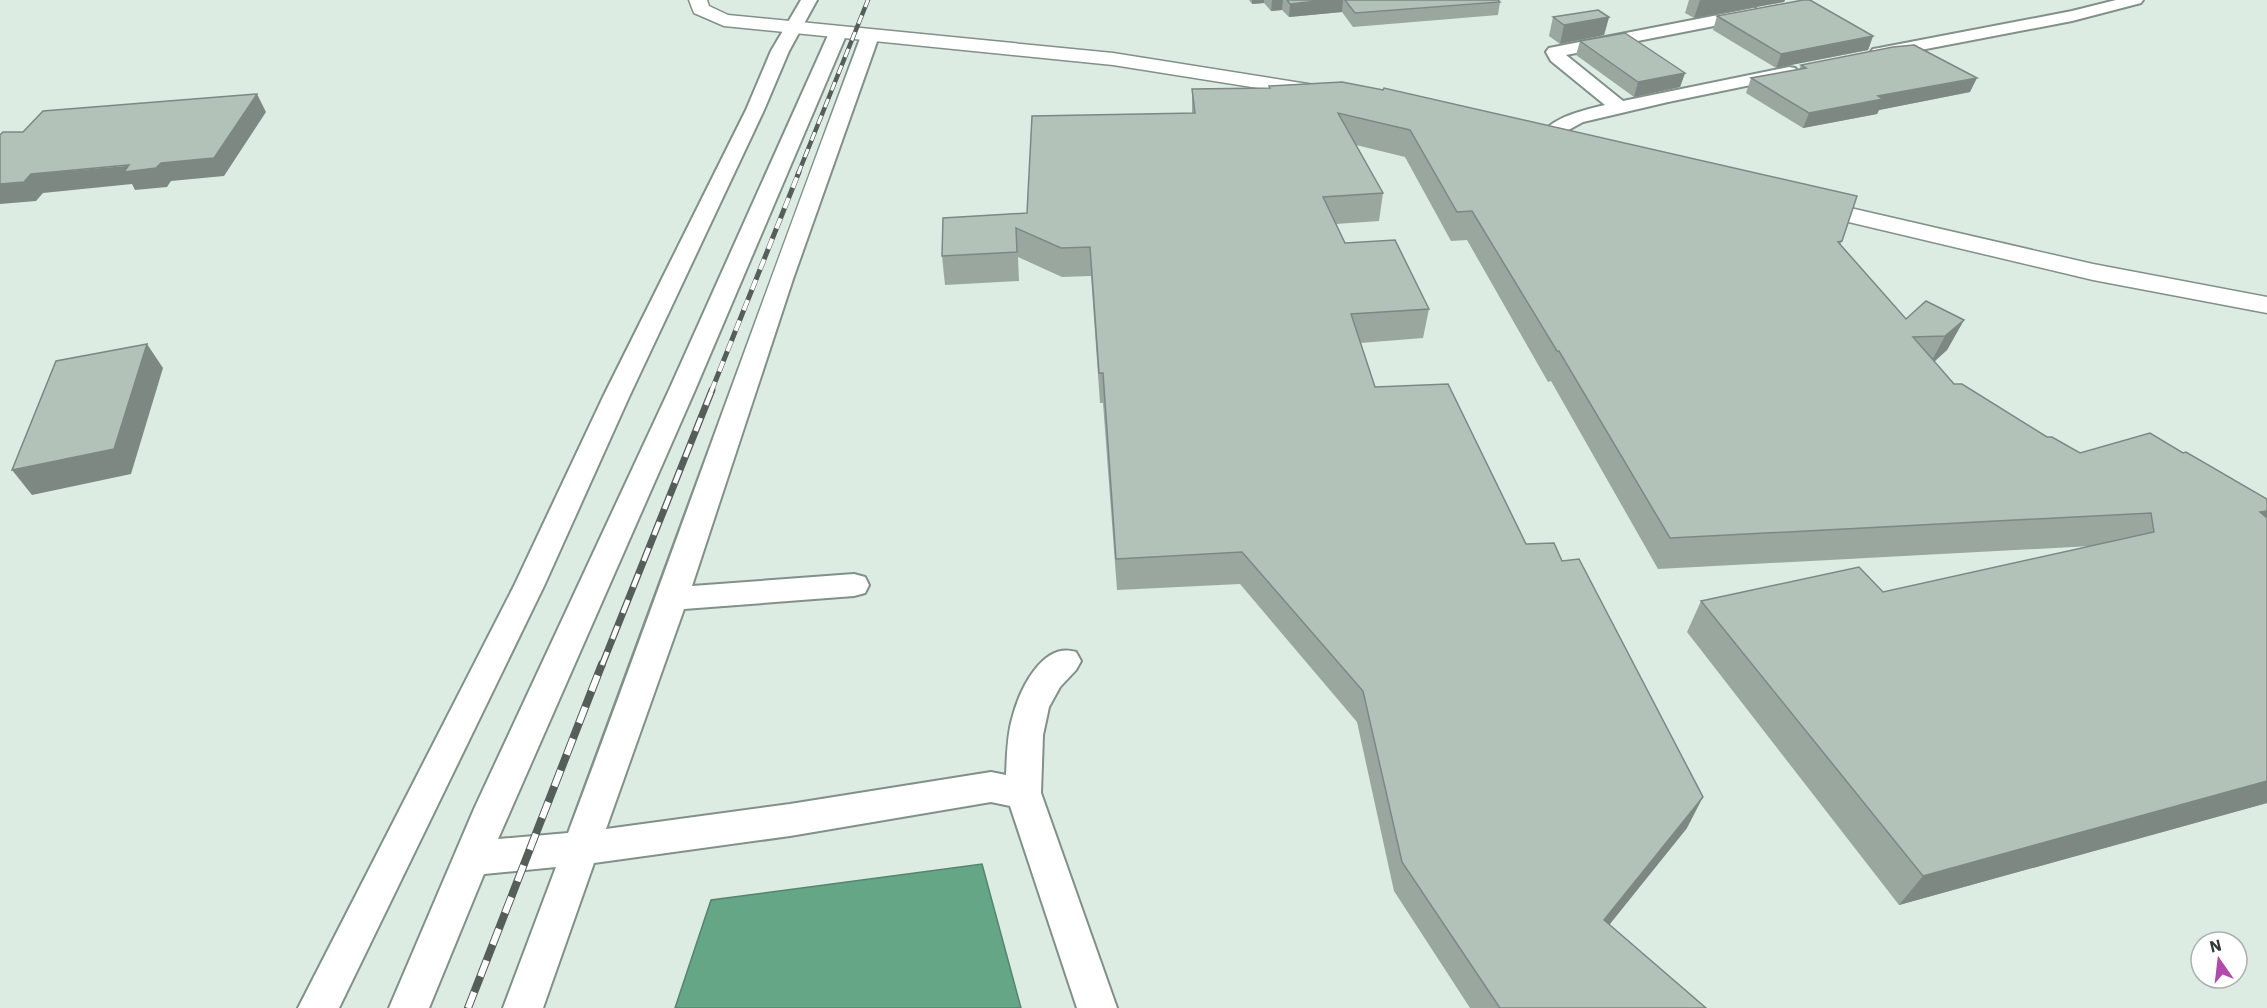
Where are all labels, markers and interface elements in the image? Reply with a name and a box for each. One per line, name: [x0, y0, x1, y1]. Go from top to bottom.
north arrow: [2189, 930, 2249, 990]
text: N: [2207, 934, 2223, 957]

